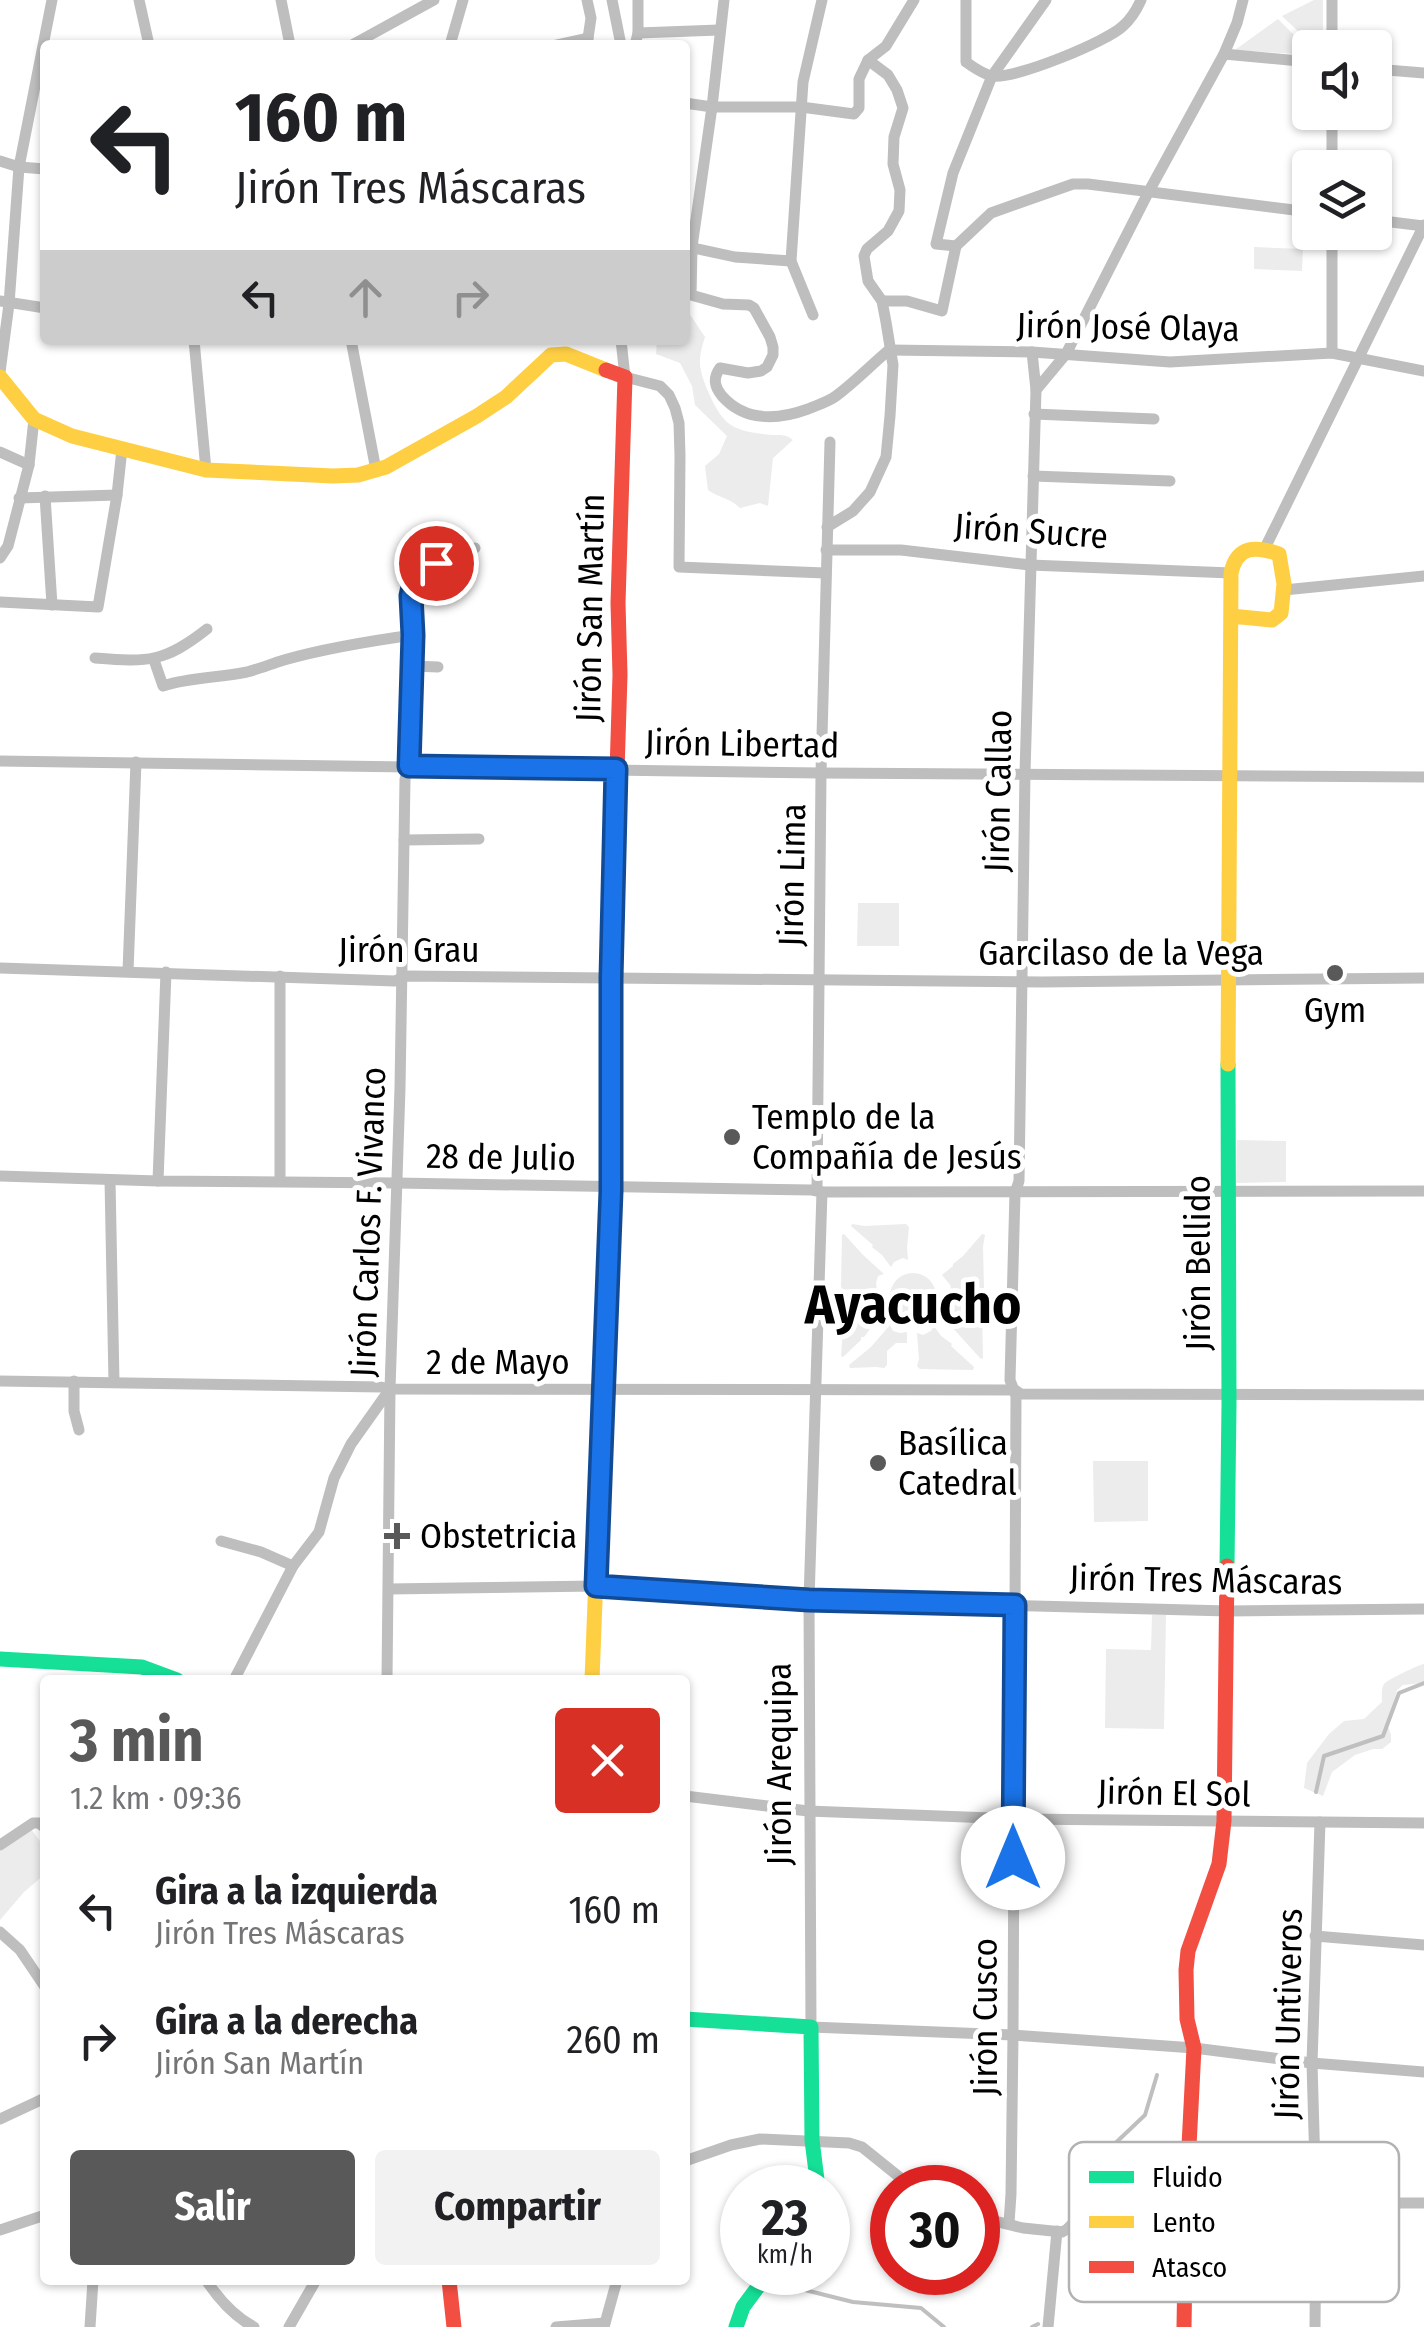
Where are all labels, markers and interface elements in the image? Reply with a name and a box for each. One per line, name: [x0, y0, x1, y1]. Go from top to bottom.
map controls: [1292, 30, 1392, 250]
button: sound: [1292, 30, 1392, 130]
text: 160 m: [235, 76, 407, 160]
icon: left: [70, 80, 200, 210]
button: layers: [1292, 150, 1392, 250]
text: Jirón Tres Máscaras: [235, 161, 586, 215]
icon: left: [233, 270, 288, 325]
icon: ahead: [338, 270, 393, 325]
icon: right: [443, 270, 498, 325]
street label: Jirón José Olaya: [1016, 304, 1240, 350]
street label: Jirón San Martín: [567, 493, 613, 723]
street label: Jirón Sucre: [953, 505, 1109, 557]
pin: [394, 521, 479, 606]
icon: arrive: [409, 536, 464, 591]
street label: Jirón Callao: [976, 709, 1020, 873]
street label: Jirón Libertad: [645, 721, 839, 767]
street label: Jirón Lima: [770, 803, 814, 947]
street label: Jirón Grau: [338, 929, 480, 971]
street label: Garcilaso de la Vega: [978, 932, 1264, 974]
marker: Gym: [1324, 962, 1346, 984]
place label: Gym: [1304, 989, 1366, 1031]
street label: Jirón Carlos F. Vivanco: [342, 1066, 394, 1378]
place label: Templo de la Compañía de Jesús: [752, 1096, 1022, 1178]
marker: Templo de la Compañía de Jesús: [721, 1126, 743, 1148]
street label: 28 de Julio: [426, 1135, 576, 1179]
street label: Jirón Bellido: [1177, 1175, 1219, 1351]
district label: Ayacucho: [804, 1272, 1021, 1338]
street label: 2 de Mayo: [426, 1341, 570, 1383]
place label: Basílica Catedral: [898, 1422, 1017, 1504]
marker: Basílica Catedral: [867, 1452, 889, 1474]
place label: Obstetricia: [420, 1515, 577, 1557]
marker: Obstetricia: [384, 1523, 410, 1549]
street label: Jirón Tres Máscaras: [1069, 1557, 1343, 1603]
street label: Jirón Arequipa: [758, 1663, 800, 1865]
text: 3 min: [70, 1705, 204, 1777]
button: close: [555, 1708, 660, 1813]
street label: Jirón El Sol: [1097, 1771, 1251, 1815]
text: 1.2 km · 09:36: [70, 1779, 242, 1817]
position arrow: [961, 1806, 1065, 1910]
text: Gira a la izquierda: [155, 1868, 438, 1914]
icon: left: [70, 1883, 125, 1938]
text: 160 m: [568, 1887, 660, 1933]
street label: Jirón Untiveros: [1265, 1908, 1311, 2120]
text: Jirón Tres Máscaras: [155, 1914, 405, 1952]
street label: Jirón Cusco: [964, 1938, 1006, 2096]
text: Gira a la derecha: [155, 1998, 418, 2044]
icon: right: [70, 2013, 125, 2068]
text: 260 m: [566, 2017, 660, 2063]
text: Jirón San Martín: [155, 2044, 364, 2082]
legend: [1069, 2142, 1399, 2302]
button: Salir: [70, 2150, 355, 2265]
button: Compartir: [375, 2150, 660, 2265]
text: Fluido: [1152, 2161, 1223, 2194]
speed limit sign: 30: [870, 2165, 1000, 2295]
text: 23: [762, 2188, 808, 2248]
text: Lento: [1152, 2206, 1216, 2239]
text: km/h: [757, 2240, 813, 2270]
text: Atasco: [1152, 2251, 1227, 2284]

